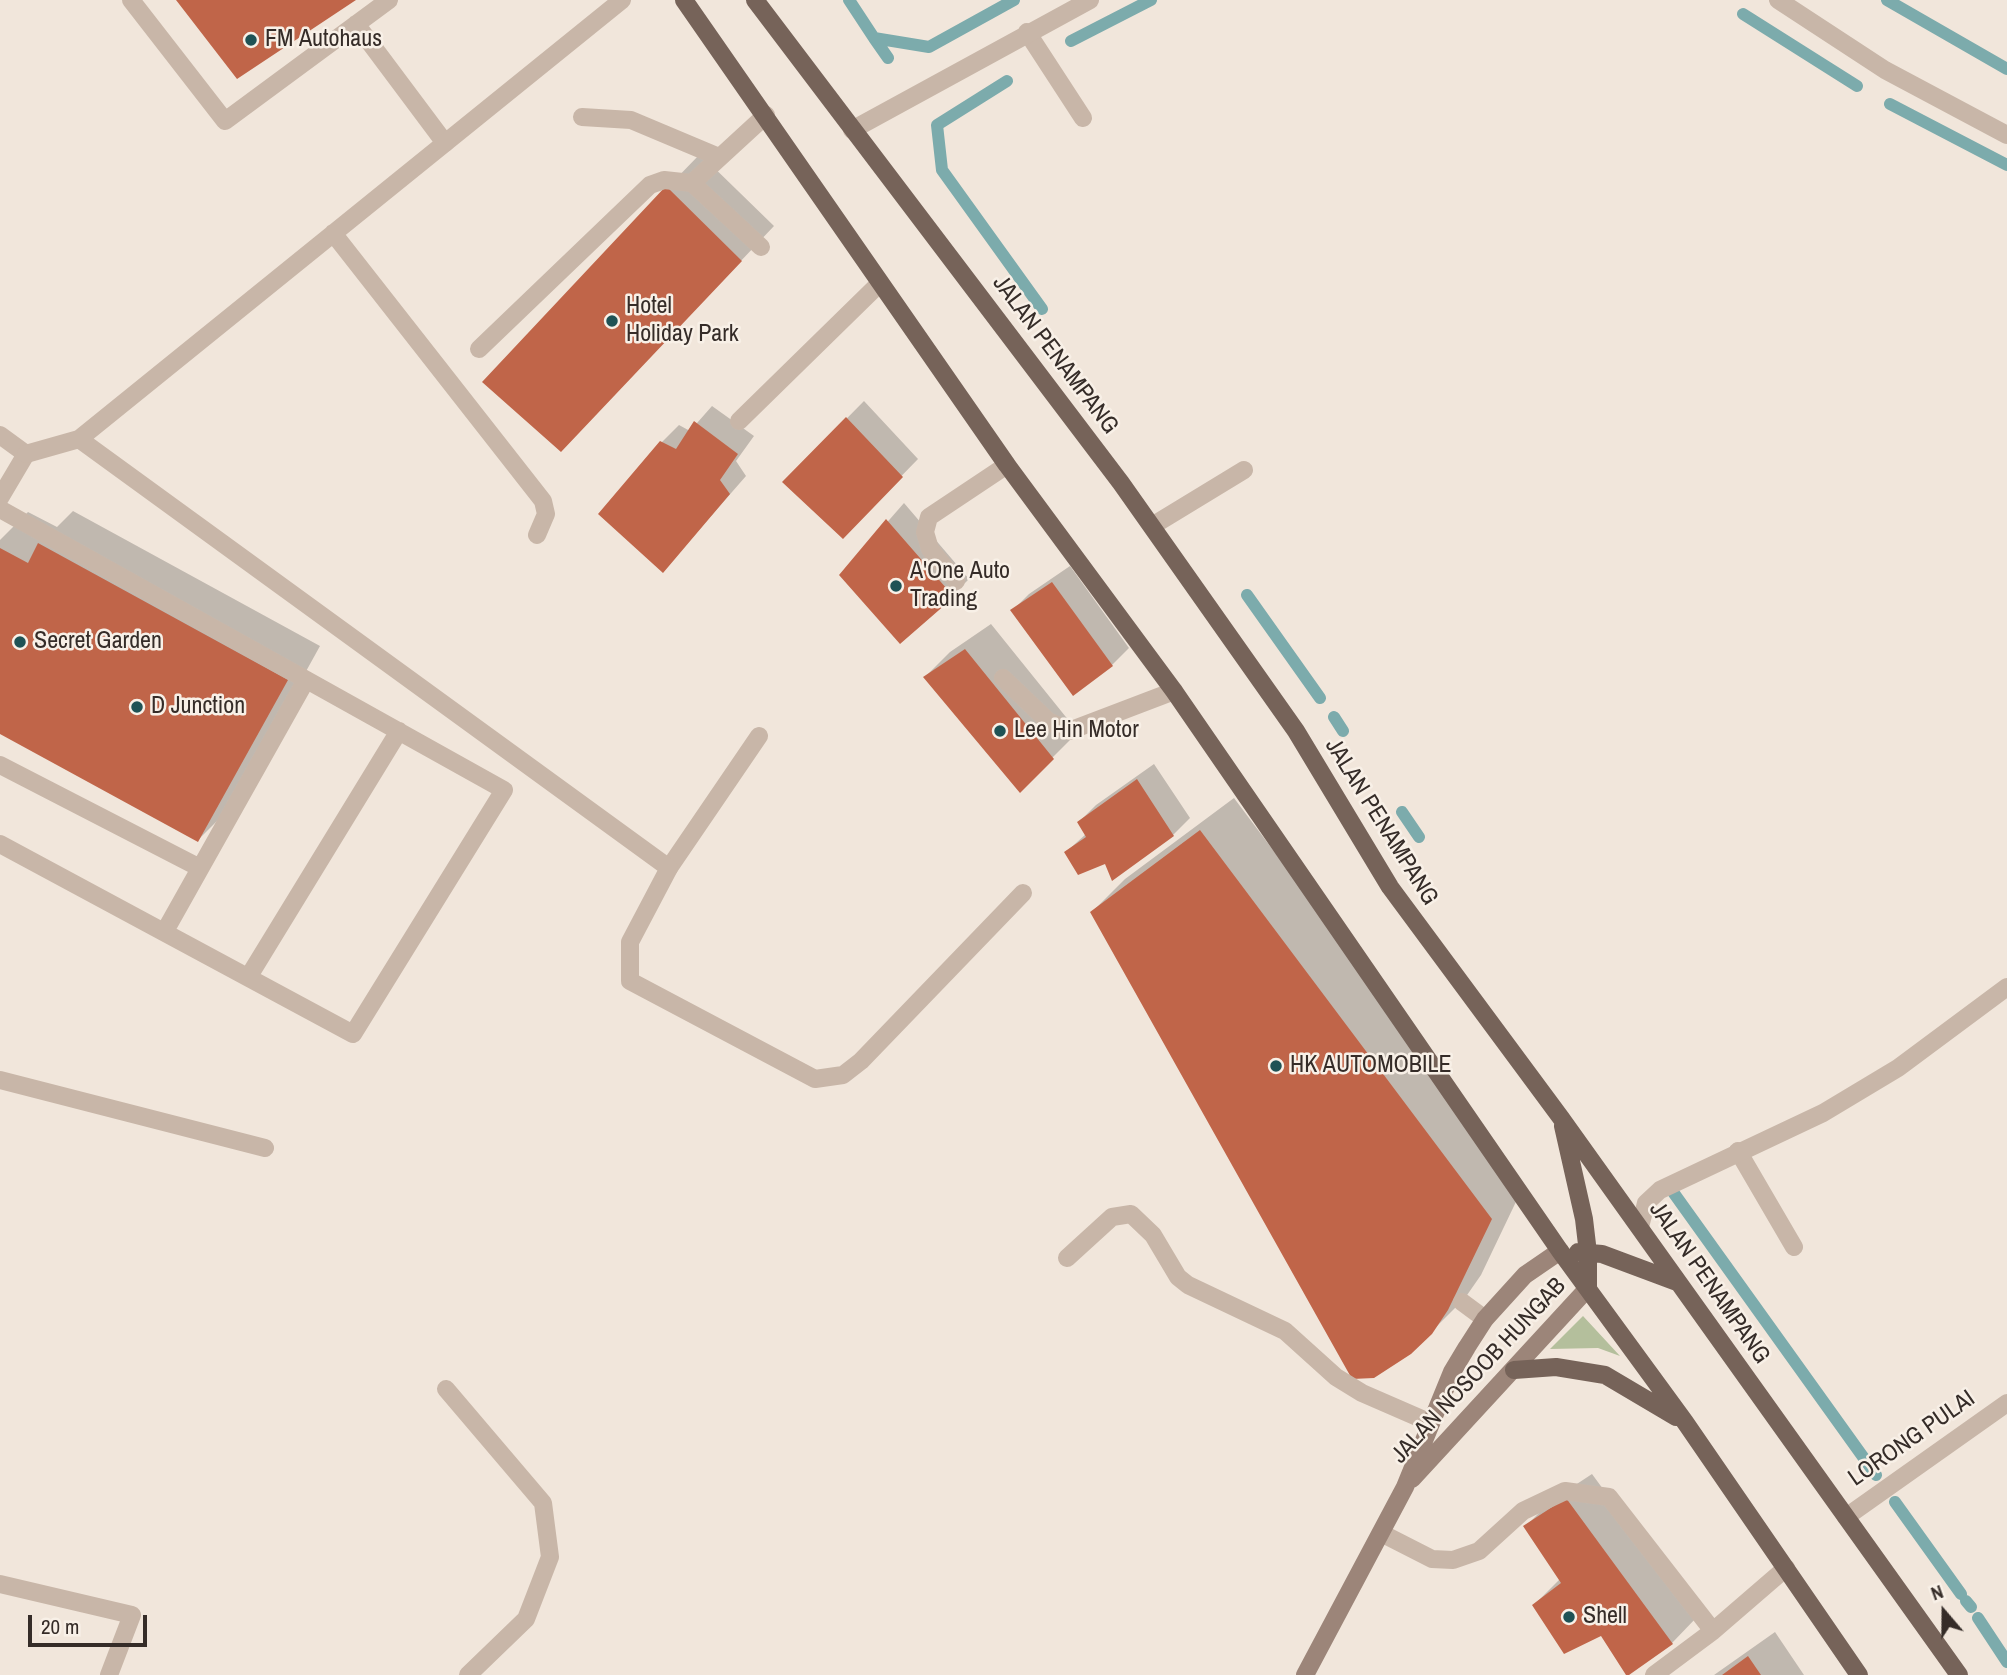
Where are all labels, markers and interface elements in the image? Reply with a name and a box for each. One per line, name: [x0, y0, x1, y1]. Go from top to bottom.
place label: FM Autohaus: [265, 26, 382, 54]
marker: FM Autohaus: [243, 32, 259, 48]
street label: JALAN PENAMPANG: [986, 270, 1124, 440]
place label: Hotel Holiday Park: [626, 293, 739, 349]
marker: Hotel Holiday Park: [604, 313, 620, 329]
place label: A'One Auto Trading: [910, 558, 1010, 614]
marker: A'One Auto Trading: [888, 578, 904, 594]
place label: Secret Garden: [34, 628, 162, 656]
marker: Secret Garden: [12, 634, 28, 650]
place label: D Junction: [151, 693, 245, 721]
marker: D Junction: [129, 699, 145, 715]
place label: Lee Hin Motor: [1014, 717, 1139, 745]
marker: Lee Hin Motor: [992, 723, 1008, 739]
street label: JALAN PENAMPANG: [1318, 733, 1444, 911]
place label: HK AUTOMOBILE: [1290, 1052, 1452, 1080]
marker: HK AUTOMOBILE: [1268, 1058, 1284, 1074]
street label: JALAN PENAMPANG: [1642, 1196, 1776, 1370]
street label: JALAN NOSOOB HUNGAB: [1386, 1272, 1572, 1470]
street label: LORONG PULAI: [1843, 1385, 1981, 1493]
north arrow: [1909, 1577, 1979, 1647]
text: N: [1927, 1578, 1947, 1606]
scale bar: [32, 1602, 150, 1646]
place label: Shell: [1583, 1603, 1627, 1631]
marker: Shell: [1561, 1609, 1577, 1625]
text: 20 m: [41, 1612, 79, 1641]

